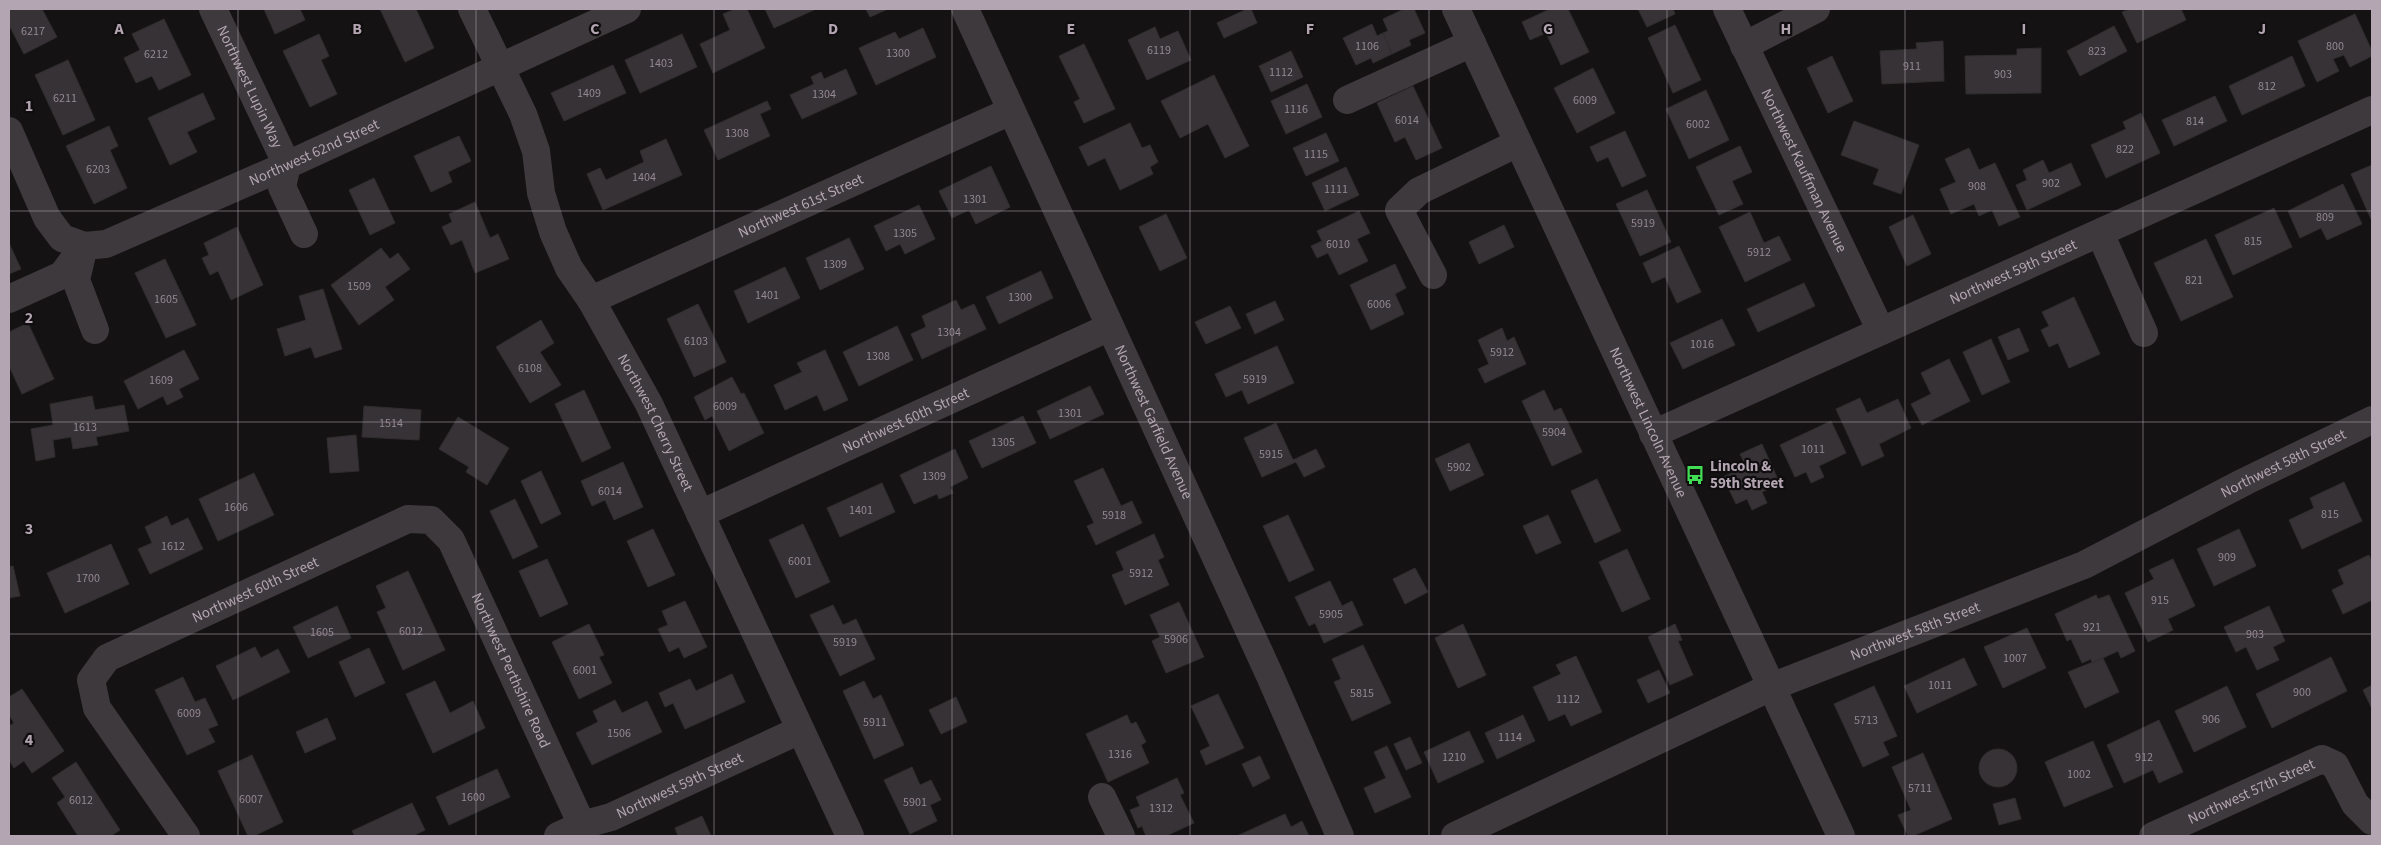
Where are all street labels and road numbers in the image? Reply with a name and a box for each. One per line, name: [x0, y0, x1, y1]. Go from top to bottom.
street label: Northwest Lupin Way: [212, 22, 288, 151]
street label: Northwest Kauffman Avenue: [1756, 85, 1852, 256]
street label: Northwest 62nd Street: [246, 114, 382, 191]
street label: Northwest 61st Street: [735, 168, 867, 243]
street label: Northwest 59th Street: [1946, 234, 2080, 310]
street label: Northwest Garfield Avenue: [1109, 341, 1198, 502]
street label: Northwest Lincoln Avenue: [1604, 344, 1693, 501]
street label: Northwest Cherry Street: [613, 350, 699, 495]
street label: Northwest 60th Street: [839, 382, 973, 458]
street label: Northwest 58th Street: [2217, 424, 2350, 503]
street label: Northwest 60th Street: [188, 551, 322, 628]
street label: Northwest Perthshire Road: [466, 589, 556, 751]
street label: Northwest 58th Street: [1847, 596, 1983, 666]
street label: Northwest 59th Street: [613, 747, 746, 824]
street label: Northwest 57th Street: [2184, 753, 2318, 829]

